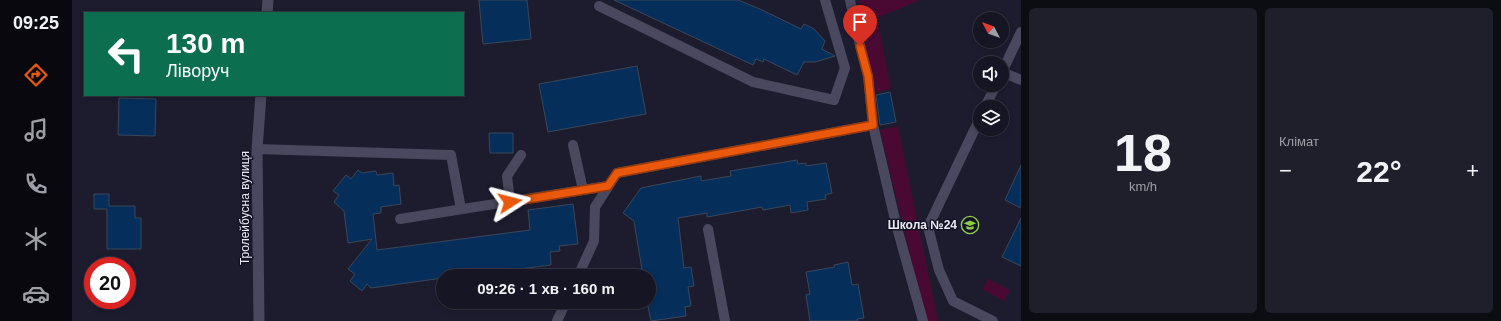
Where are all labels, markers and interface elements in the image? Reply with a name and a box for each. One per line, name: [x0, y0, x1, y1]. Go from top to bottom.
pin: [843, 5, 877, 46]
icon: arrive: [849, 11, 871, 33]
north arrow: [973, 12, 1009, 48]
map controls: [973, 12, 1009, 136]
text: 09:25: [13, 13, 59, 33]
icon: left: [100, 28, 152, 80]
text: 130 m: [166, 28, 245, 59]
button: sound: [973, 56, 1009, 92]
icon: directions: [22, 61, 50, 89]
text: Ліворуч: [166, 61, 229, 81]
button: layers: [973, 100, 1009, 136]
icon: music: [22, 116, 50, 144]
text: 18: [1114, 124, 1172, 182]
text: Клімат: [1279, 134, 1319, 149]
street label: Тролейбусна вулиця: [238, 151, 252, 265]
text: 22°: [1356, 155, 1402, 188]
text: −: [1279, 158, 1292, 183]
text: +: [1466, 158, 1479, 183]
icon: phone: [22, 170, 50, 198]
text: km/h: [1129, 179, 1157, 194]
position arrow: [489, 181, 531, 223]
school or university icon: Школа №24: [960, 215, 980, 235]
place label: Школа №24: [888, 218, 957, 232]
icon: climate: [22, 225, 50, 253]
speed limit sign: 20: [84, 257, 136, 309]
icon: car: [22, 280, 50, 308]
text: 09:26 · 1 хв · 160 m: [477, 280, 615, 297]

